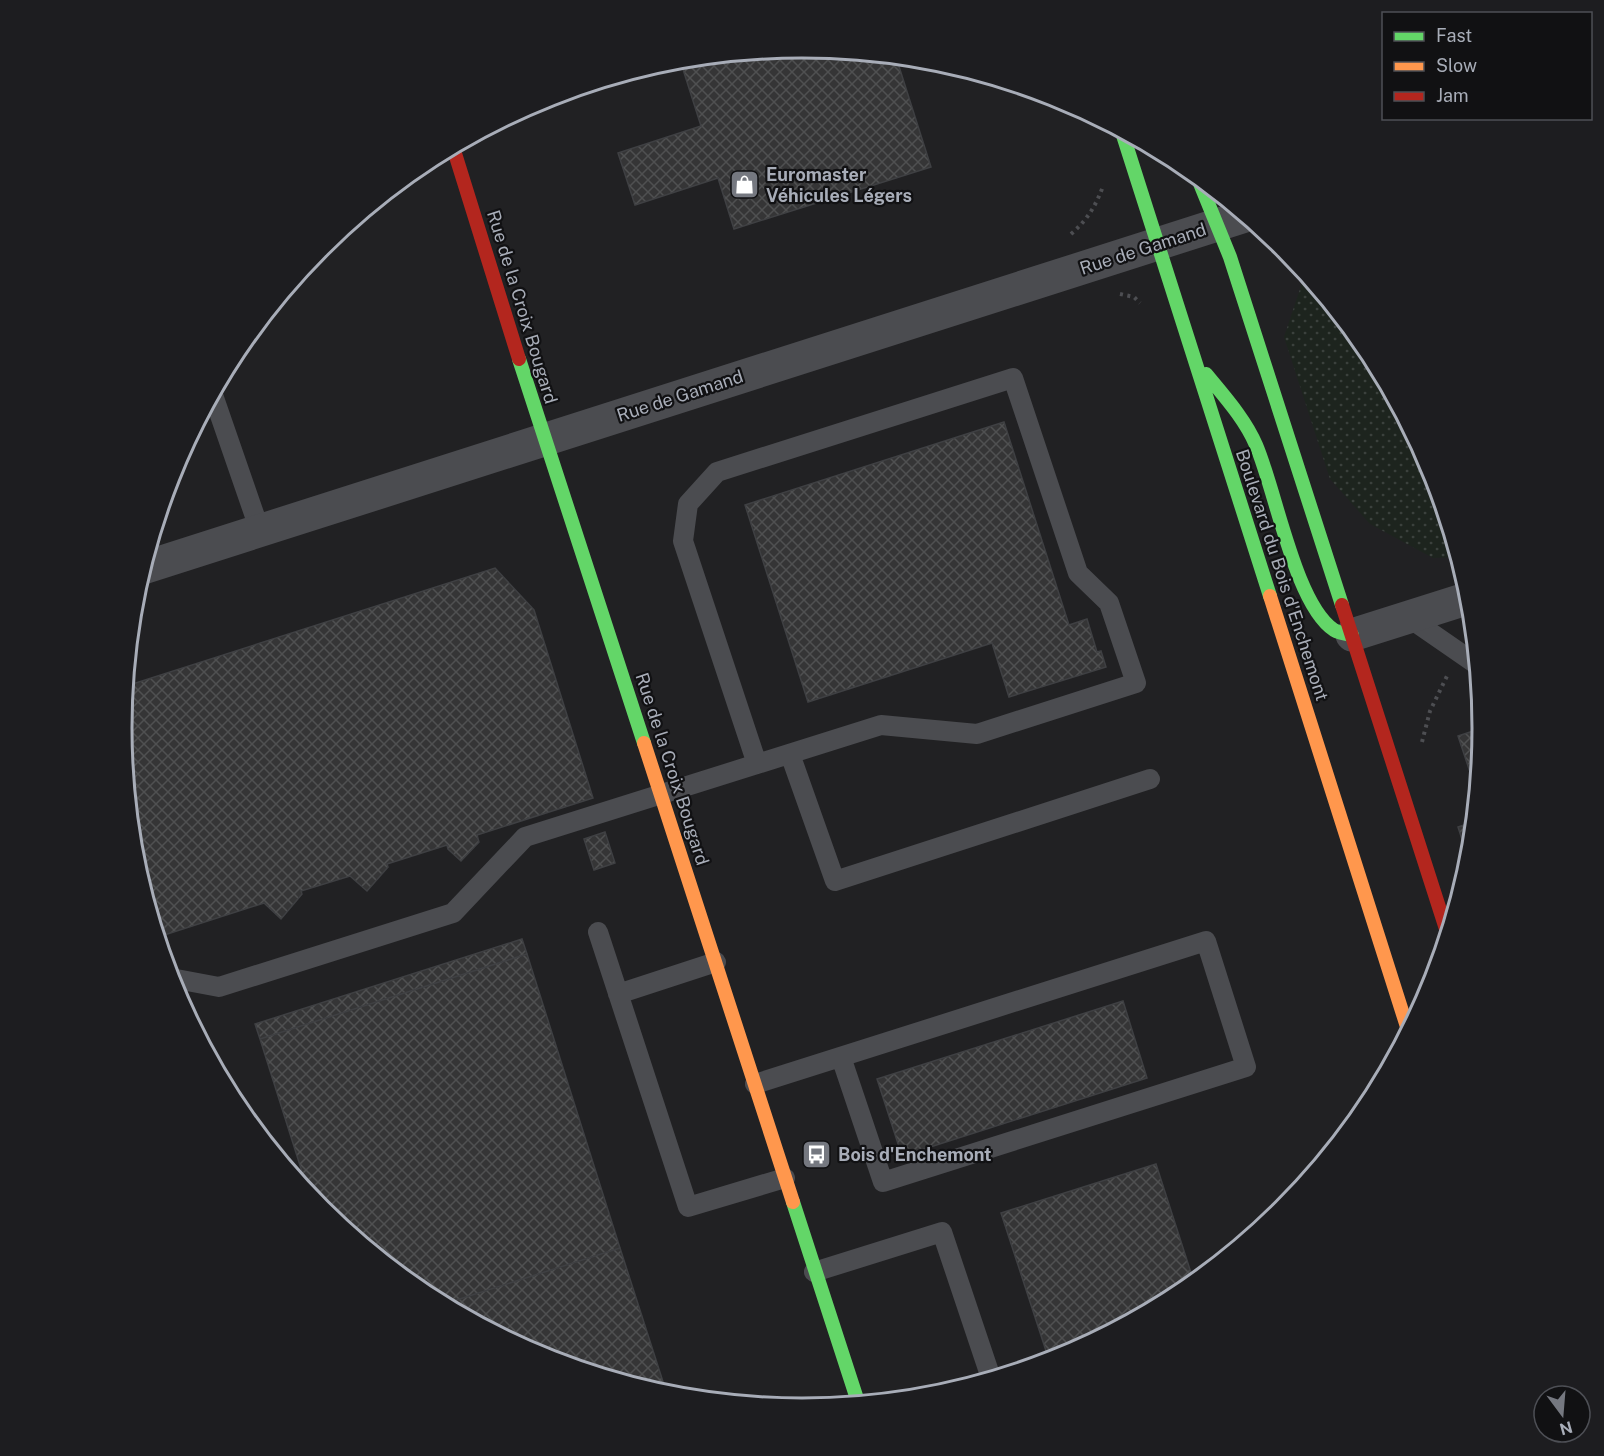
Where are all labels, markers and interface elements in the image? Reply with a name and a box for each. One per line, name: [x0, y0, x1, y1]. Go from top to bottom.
legend: [1382, 12, 1592, 120]
text: Fast: [1436, 25, 1472, 46]
text: Slow: [1436, 55, 1477, 76]
text: Jam: [1436, 85, 1469, 106]
place label: Euromaster Véhicules Légers: [766, 164, 912, 206]
shop icon: Euromaster Véhicules Légers: [729, 169, 761, 201]
street label: Rue de la Croix Bougard: [483, 208, 562, 406]
street label: Rue de Gamand: [1077, 218, 1209, 279]
street label: Rue de Gamand: [614, 365, 746, 426]
street label: Boulevard du Bois d'Enchemont: [1232, 446, 1333, 703]
street label: Rue de la Croix Bougard: [631, 670, 714, 868]
bus stop icon: Bois d'Enchemont: [801, 1139, 833, 1171]
place label: Bois d'Enchemont: [838, 1144, 992, 1165]
north arrow: [1532, 1384, 1592, 1444]
text: N: [1557, 1417, 1575, 1439]

